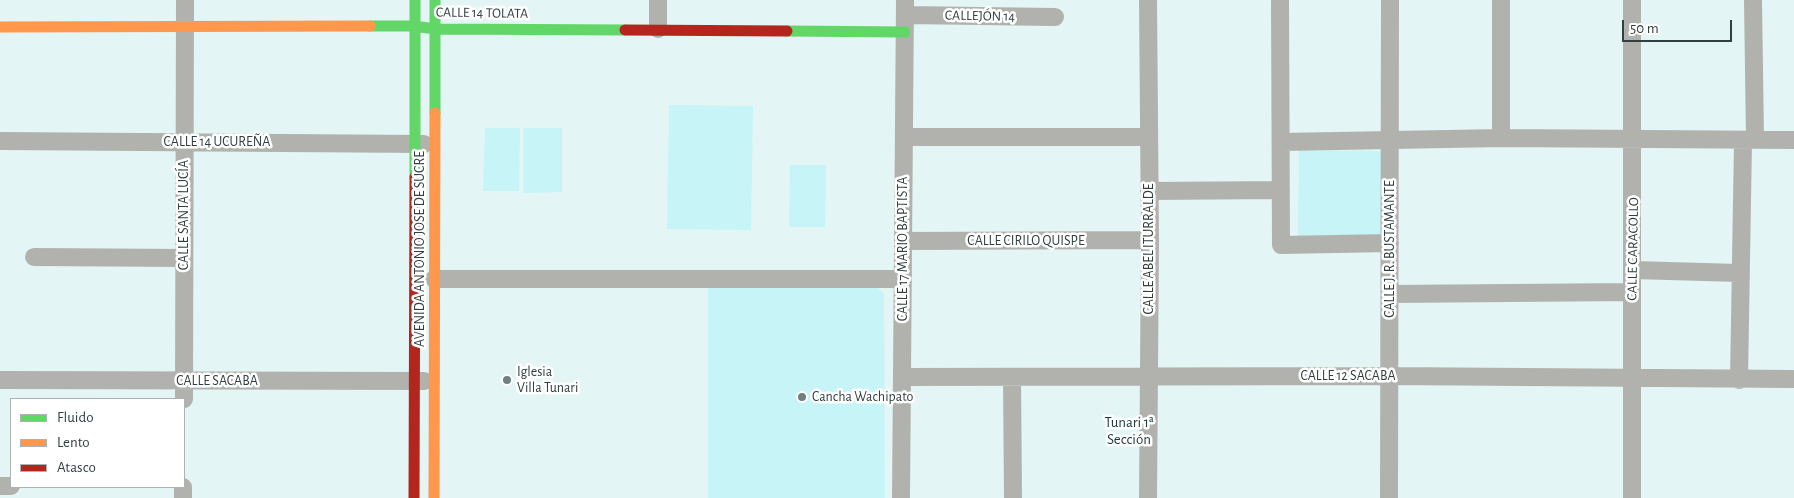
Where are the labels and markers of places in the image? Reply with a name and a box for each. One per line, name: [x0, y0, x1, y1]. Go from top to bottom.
place label: Iglesia Villa Tunari: [517, 364, 578, 397]
marker: Iglesia Villa Tunari: [501, 374, 513, 386]
place label: Cancha Wachipato: [812, 389, 913, 405]
marker: Cancha Wachipato: [796, 391, 808, 403]

